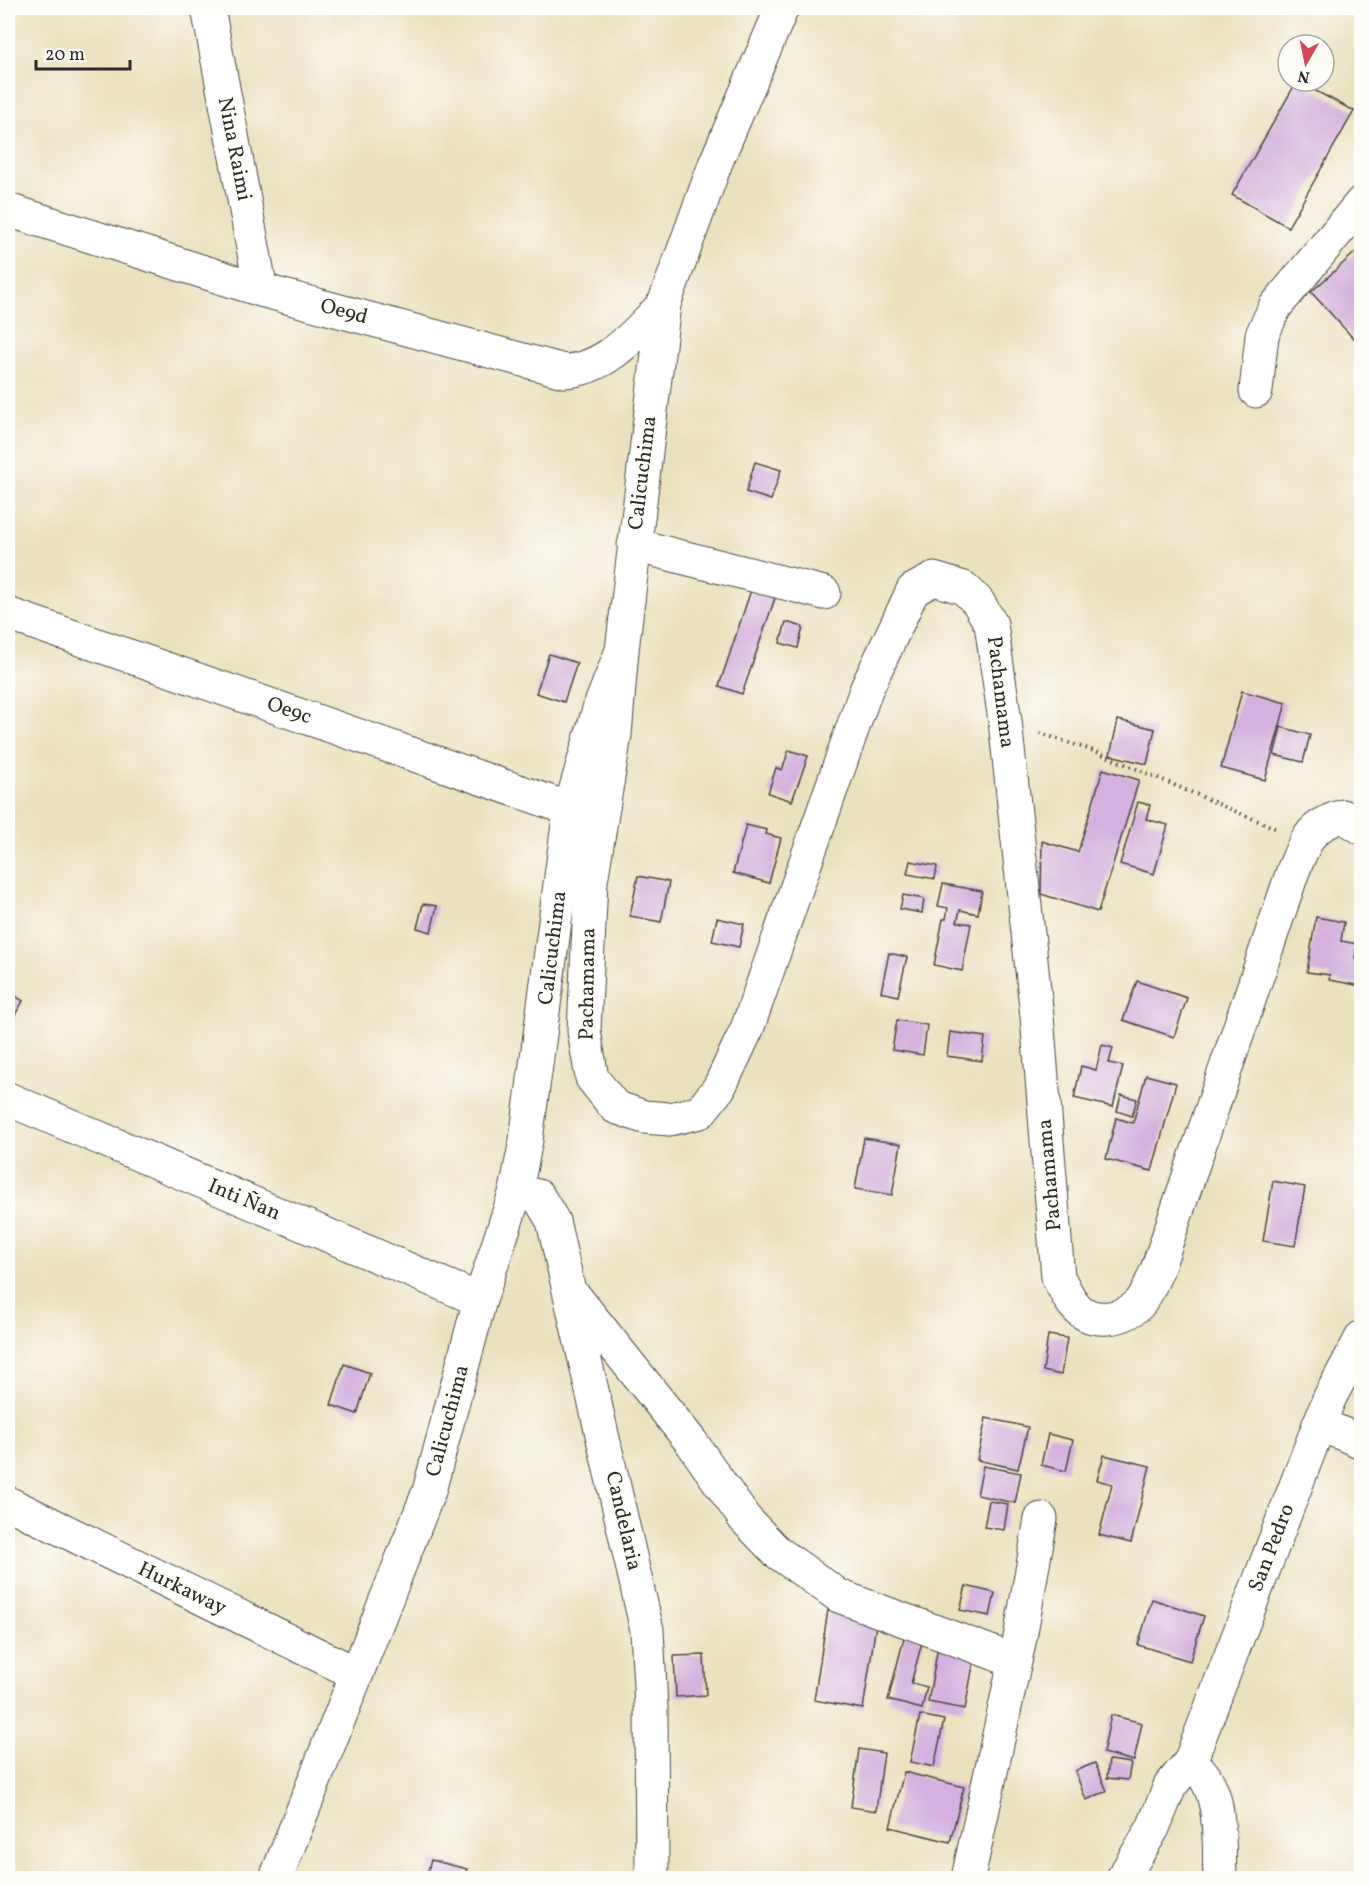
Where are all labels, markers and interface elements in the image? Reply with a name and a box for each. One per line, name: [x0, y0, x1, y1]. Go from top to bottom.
scale bar: [36, 33, 130, 71]
north arrow: [1276, 33, 1336, 93]
text: 20 m: [45, 43, 85, 68]
text: N: [1296, 64, 1311, 88]
street label: Nina Raimi: [210, 95, 258, 203]
street label: Oe9d: [317, 292, 371, 332]
street label: Calicuchima: [622, 414, 664, 532]
street label: Pachamama: [979, 634, 1021, 750]
street label: Oe9c: [263, 690, 315, 732]
street label: Calicuchima: [532, 889, 574, 1007]
street label: Pachamama: [573, 927, 603, 1041]
street label: Pachamama: [1031, 1118, 1069, 1232]
street label: Inti Ñan: [203, 1172, 285, 1228]
street label: Calicuchima: [419, 1362, 477, 1480]
street label: Candelaria: [598, 1469, 648, 1573]
street label: San Pedro: [1242, 1500, 1302, 1596]
street label: Hurkaway: [133, 1555, 232, 1623]

